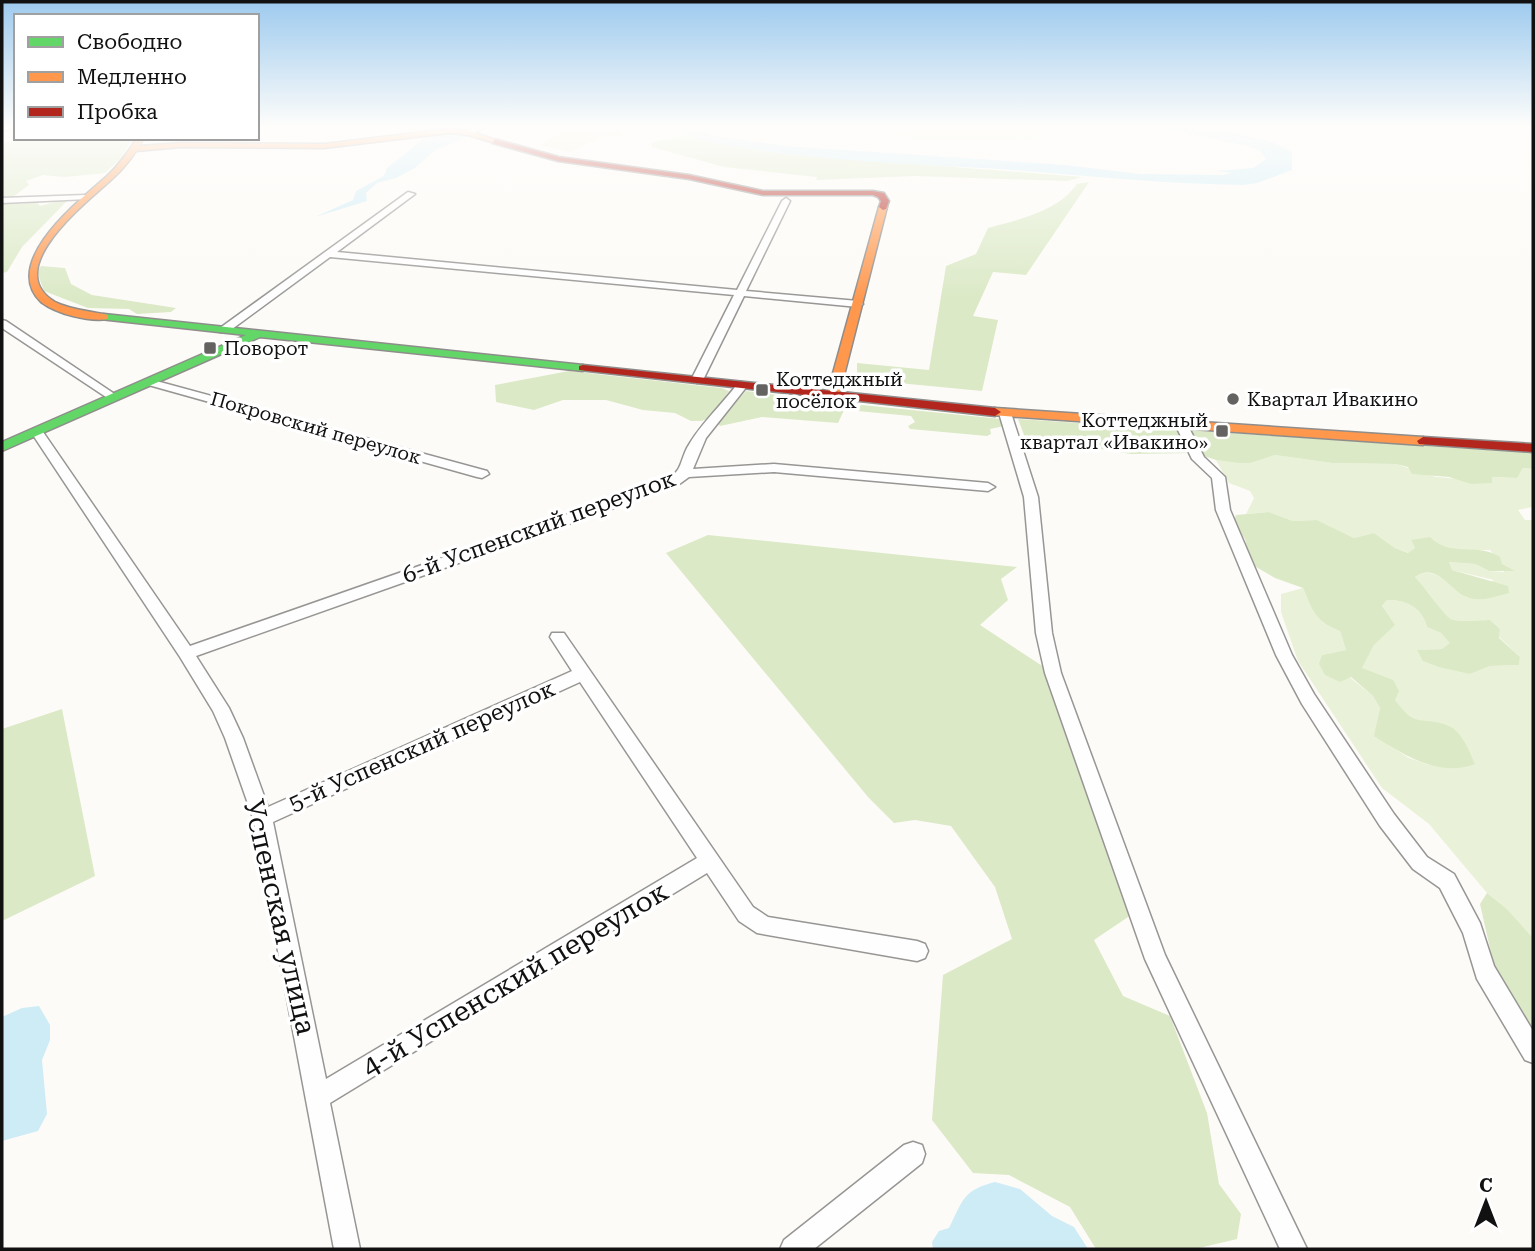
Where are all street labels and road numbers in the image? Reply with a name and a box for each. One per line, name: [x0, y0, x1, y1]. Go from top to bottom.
street label: Покровский переулок: [208, 387, 424, 469]
street label: 6-й Успенский переулок: [399, 465, 680, 589]
street label: 5-й Успенский переулок: [285, 675, 560, 817]
street label: Успенская улица: [237, 796, 323, 1038]
street label: 4-й Успенский переулок: [356, 874, 674, 1084]

